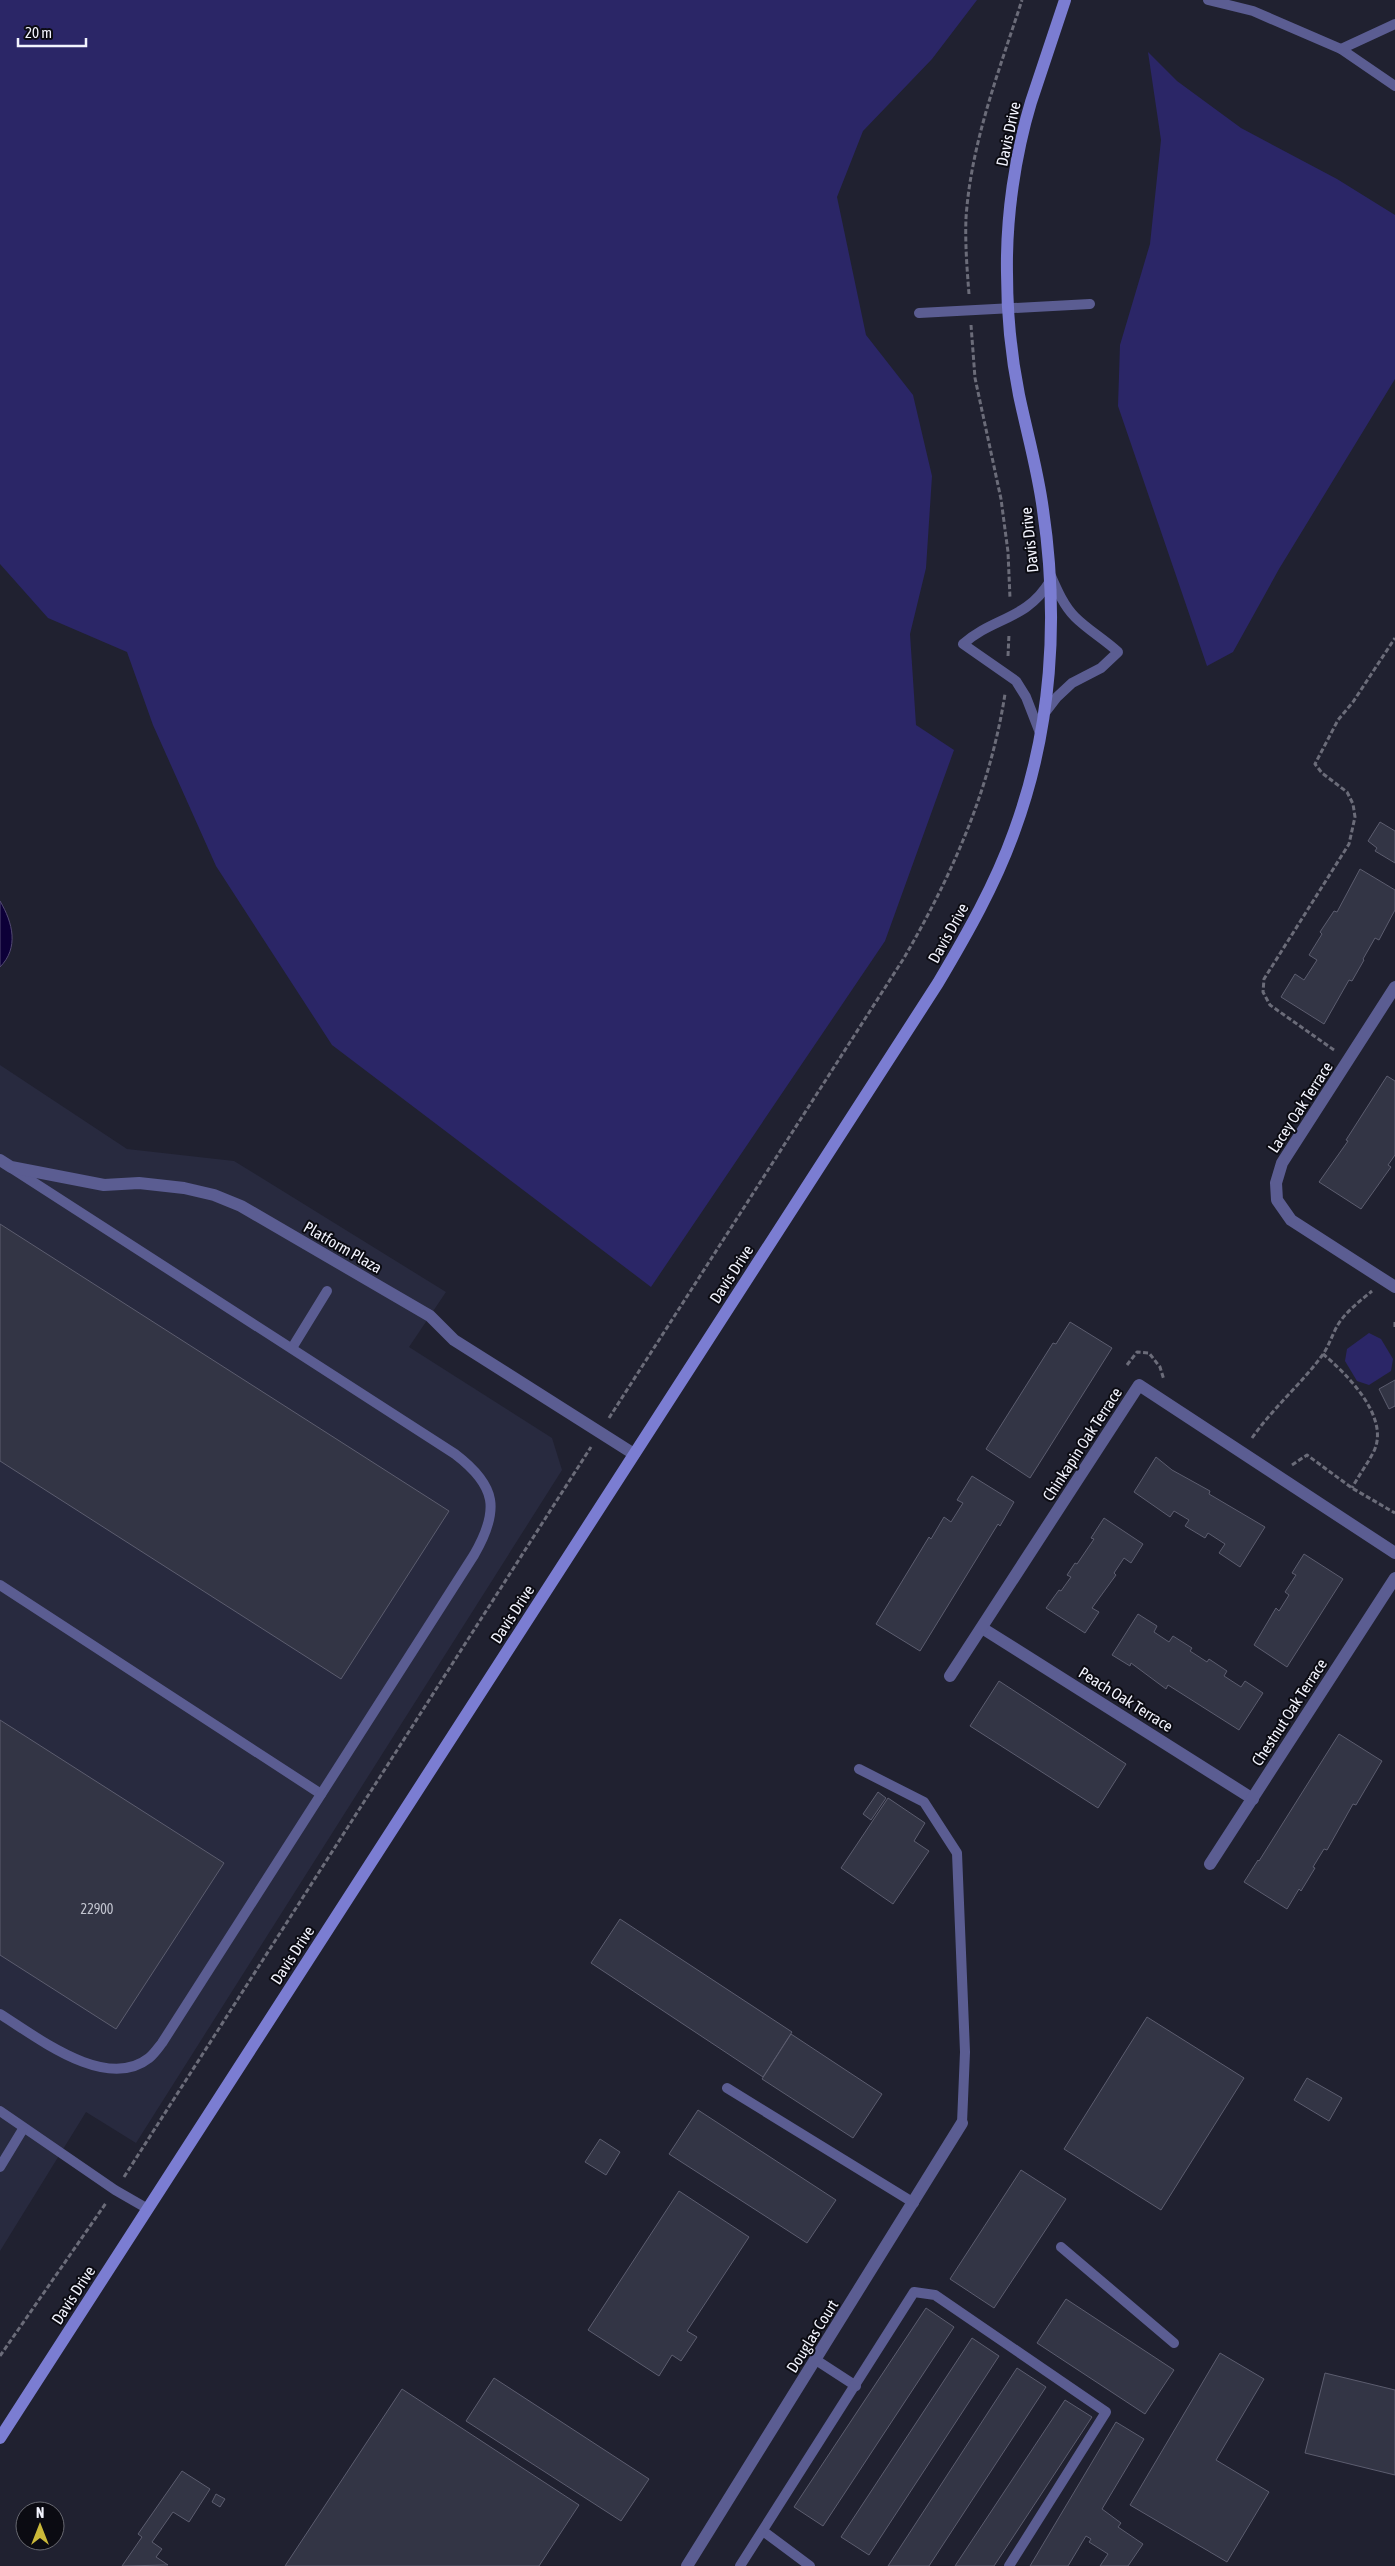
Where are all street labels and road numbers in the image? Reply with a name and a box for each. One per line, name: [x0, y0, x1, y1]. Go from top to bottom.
street label: Davis Drive: [992, 100, 1024, 168]
street label: Davis Drive: [1017, 506, 1041, 574]
street label: Davis Drive: [924, 900, 972, 966]
street label: Lacey Oak Terrace: [1264, 1058, 1337, 1156]
street label: Platform Plaza: [301, 1217, 385, 1277]
street label: Davis Drive: [706, 1242, 756, 1306]
street label: Chinkapin Oak Terrace: [1039, 1384, 1126, 1504]
street label: Davis Drive: [487, 1582, 537, 1646]
street label: Chestnut Oak Terrace: [1248, 1655, 1330, 1769]
street label: Peach Oak Terrace: [1076, 1663, 1176, 1735]
street label: Davis Drive: [267, 1923, 317, 1987]
street label: Davis Drive: [48, 2263, 98, 2327]
street label: Douglas Court: [783, 2296, 842, 2376]

